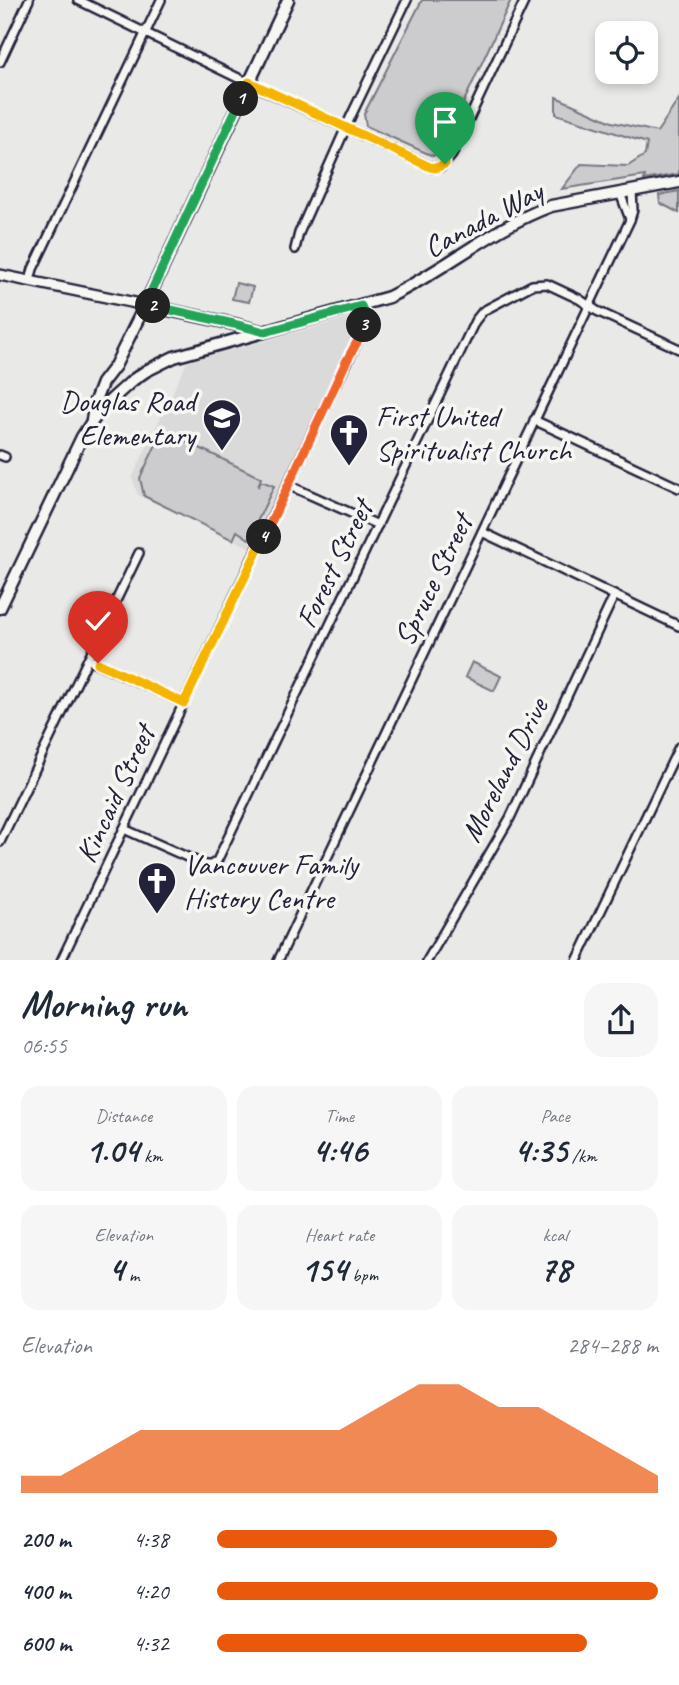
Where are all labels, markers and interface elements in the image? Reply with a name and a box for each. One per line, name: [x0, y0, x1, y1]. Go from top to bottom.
map controls: [595, 21, 658, 84]
button: locate: [595, 21, 658, 84]
pin: 1: [224, 82, 258, 116]
text: 1: [236, 86, 245, 110]
pin: [415, 92, 475, 164]
icon: arrive: [426, 103, 464, 141]
street label: Canada Way: [417, 171, 551, 266]
pin: 2: [136, 288, 170, 324]
text: 2: [148, 293, 157, 317]
pin: 3: [346, 308, 382, 342]
text: 3: [359, 312, 368, 336]
place label: Douglas Road Elementary: [60, 382, 199, 454]
school or university icon: Douglas Road Elementary: [201, 397, 243, 452]
place label: First United Spiritualist Church: [376, 397, 573, 469]
church icon: First United Spiritualist Church: [328, 412, 370, 467]
street label: Forest Street: [287, 490, 383, 634]
street label: Spruce Street: [385, 504, 483, 652]
pin: 4: [246, 520, 282, 554]
text: 4: [259, 524, 268, 548]
pin: [68, 591, 128, 663]
icon: check: [79, 602, 117, 640]
street label: Moreland Drive: [452, 690, 557, 848]
street label: Kincaid Street: [67, 716, 165, 869]
place label: Vancouver Family History Centre: [184, 845, 361, 917]
church icon: Vancouver Family History Centre: [136, 860, 178, 915]
text: Morning run: [21, 981, 187, 1028]
button: share: [584, 983, 658, 1057]
text: 06:55: [21, 1031, 67, 1060]
text: Distance: [95, 1104, 152, 1128]
text: Time: [325, 1104, 354, 1128]
text: Pace: [541, 1104, 570, 1128]
text: 1.04: [85, 1128, 139, 1173]
text: 4:46: [312, 1128, 367, 1173]
text: 4:35: [514, 1128, 567, 1173]
text: km: [139, 1144, 163, 1168]
text: /km: [567, 1144, 597, 1168]
text: Elevation: [95, 1223, 153, 1247]
text: Heart rate: [305, 1223, 374, 1247]
text: kcal: [543, 1223, 568, 1247]
text: 4: [108, 1247, 124, 1292]
text: 154: [301, 1247, 348, 1292]
text: 78: [539, 1247, 571, 1292]
text: m: [124, 1263, 139, 1287]
text: bpm: [348, 1263, 378, 1287]
text: Elevation: [21, 1331, 92, 1360]
text: 284–288 m: [567, 1331, 658, 1360]
text: 200 m: [21, 1525, 71, 1554]
text: 4:38: [133, 1525, 169, 1554]
text: 400 m: [21, 1577, 71, 1606]
text: 4:20: [133, 1577, 169, 1606]
text: 600 m: [21, 1629, 71, 1658]
text: 4:32: [133, 1629, 169, 1658]

